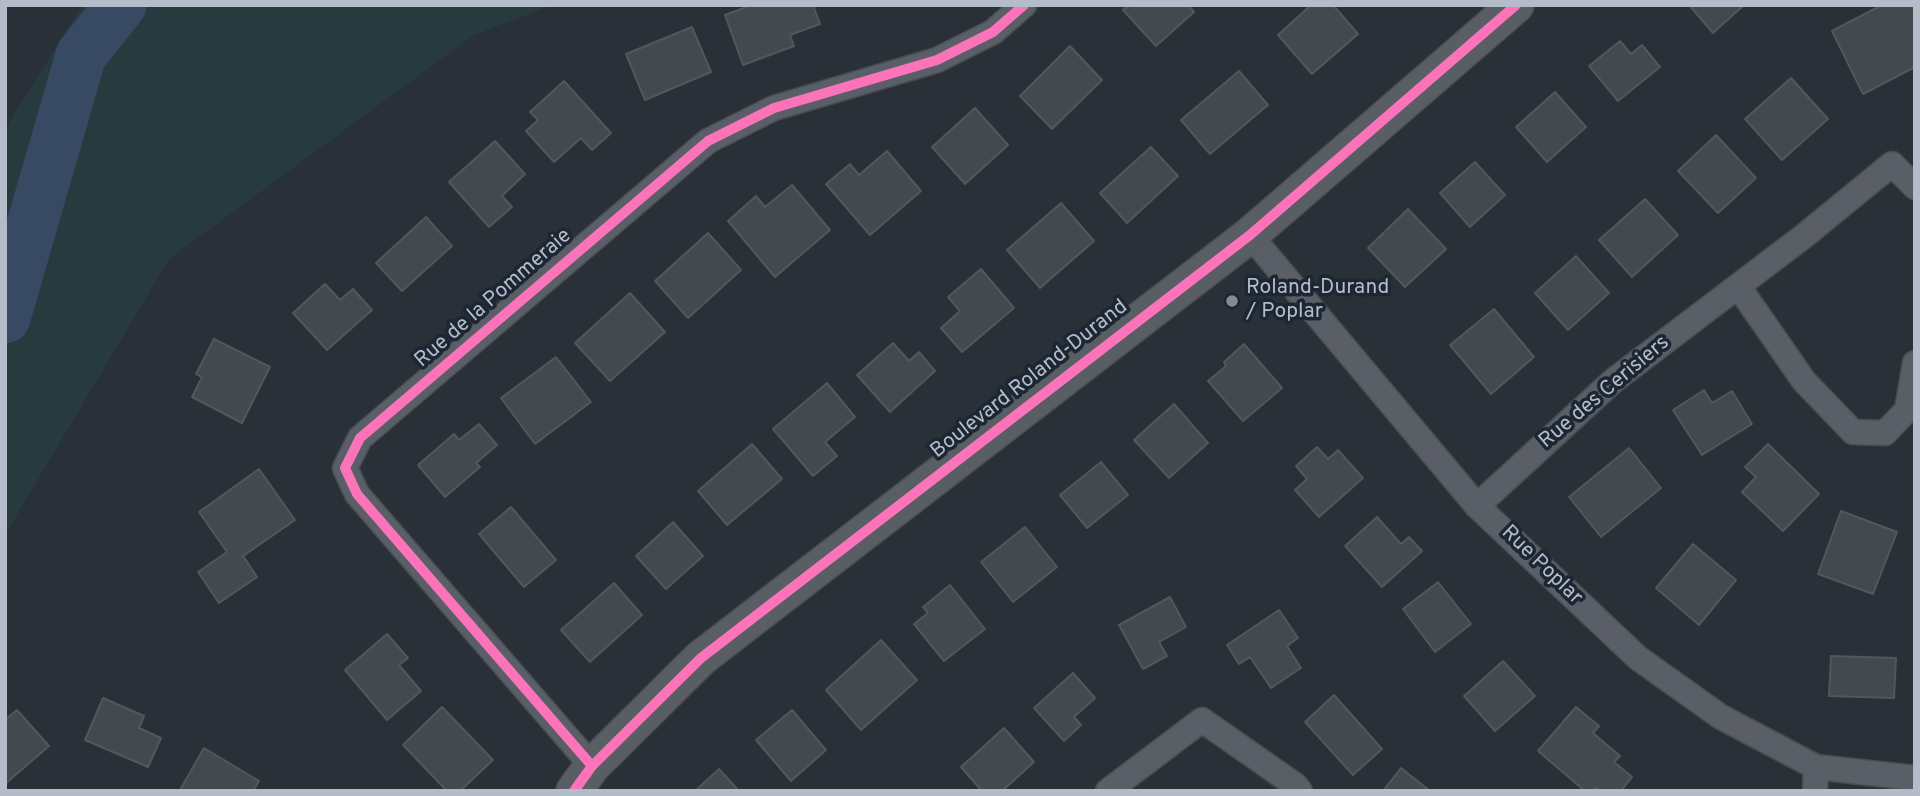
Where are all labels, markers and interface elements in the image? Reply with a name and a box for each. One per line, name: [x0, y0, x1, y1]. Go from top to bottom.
street label: Rue de la Pommeraie: [411, 224, 577, 374]
place label: Roland-Durand / Poplar: [1246, 276, 1389, 326]
marker: Roland-Durand / Poplar: [1224, 293, 1240, 309]
street label: Boulevard Roland-Durand: [926, 295, 1134, 465]
street label: Rue des Cerisiers: [1535, 331, 1675, 455]
street label: Rue Poplar: [1495, 521, 1587, 611]

